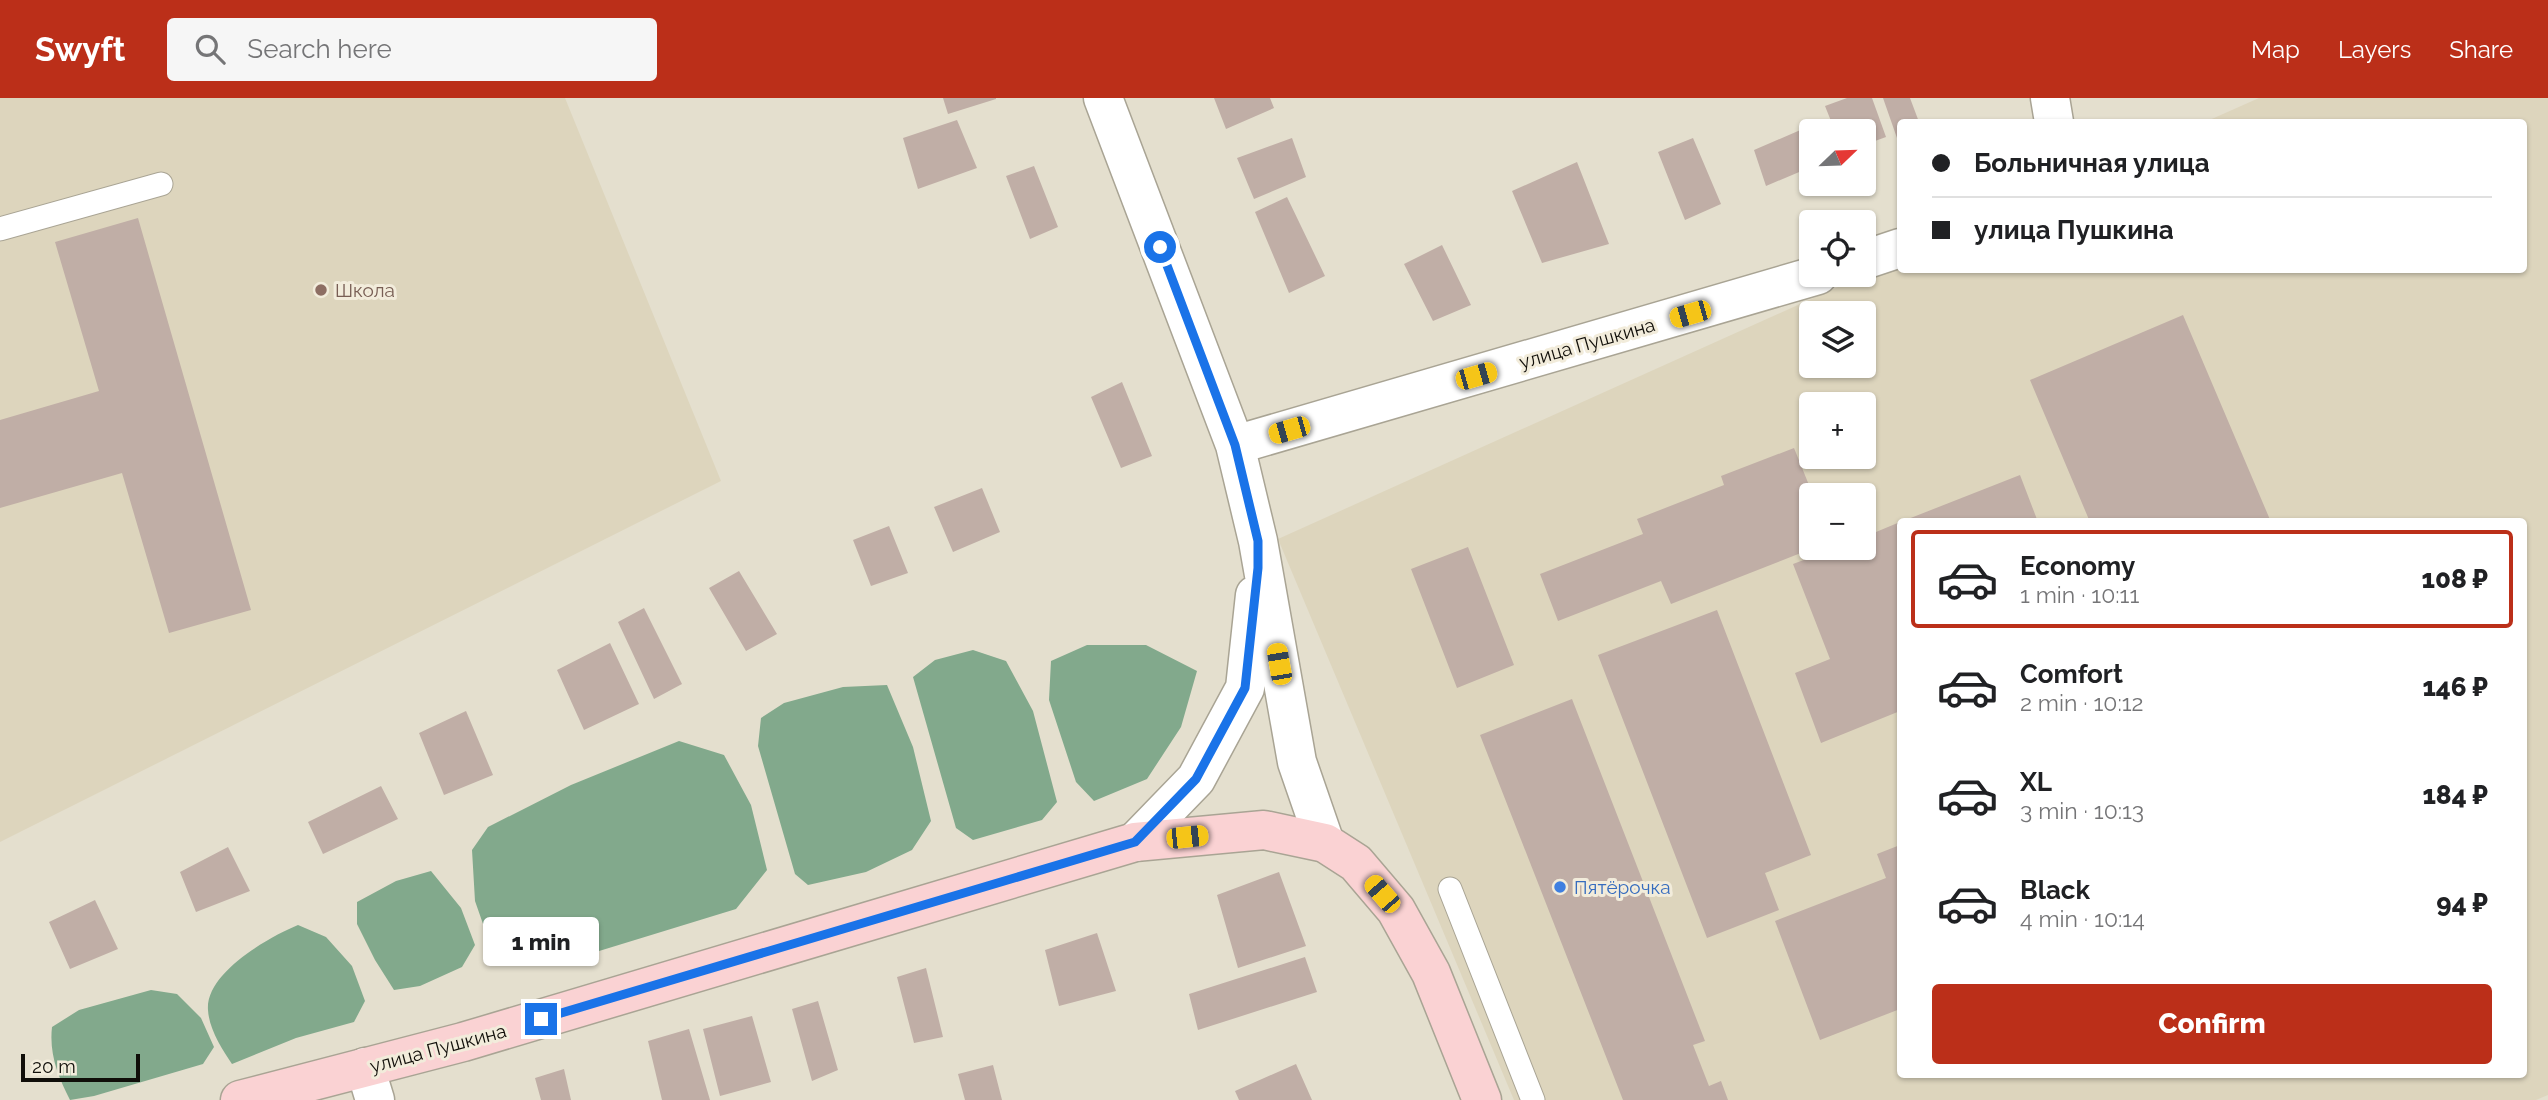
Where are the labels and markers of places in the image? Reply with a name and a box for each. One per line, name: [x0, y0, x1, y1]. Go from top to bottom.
place label: Школа: [335, 279, 395, 301]
marker: Школа: [313, 282, 329, 298]
place label: Пятёрочка: [1574, 876, 1671, 898]
marker: Пятёрочка: [1552, 879, 1568, 895]

